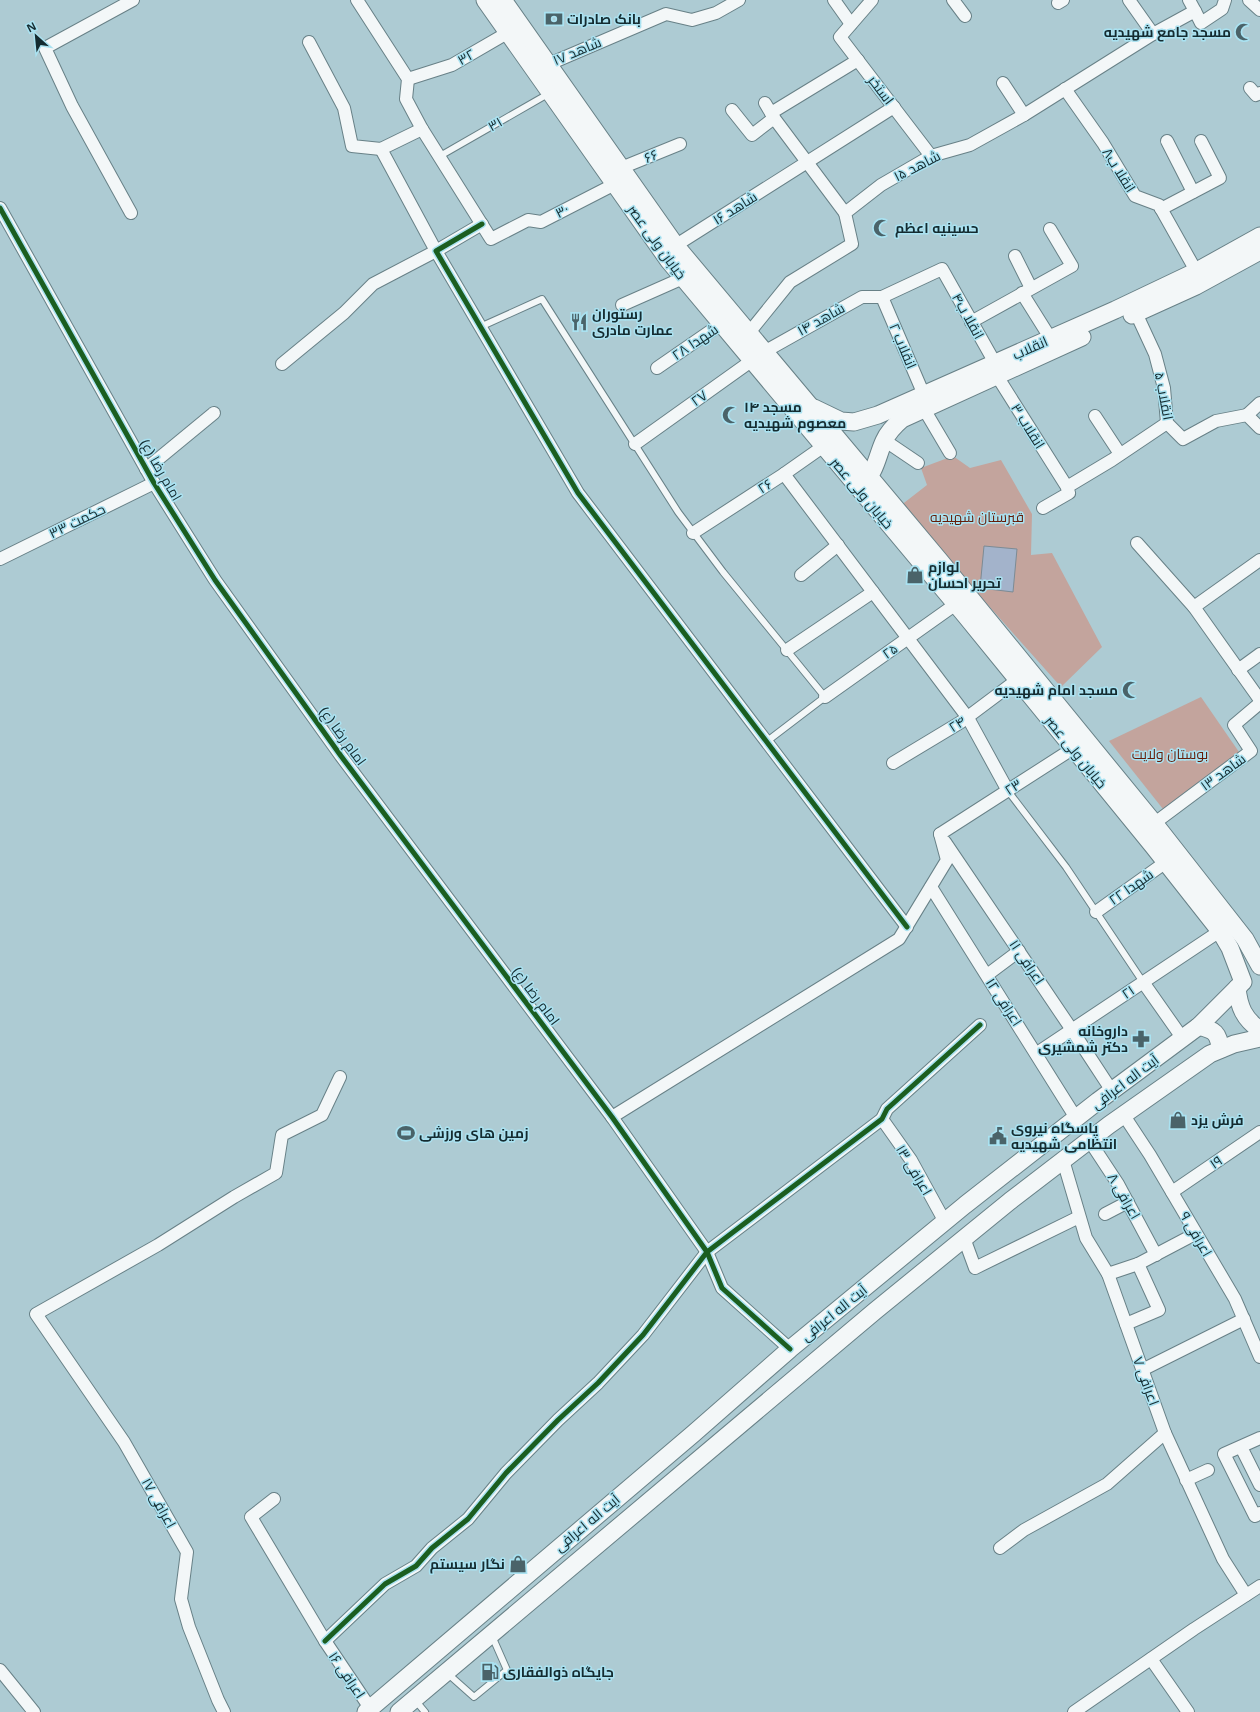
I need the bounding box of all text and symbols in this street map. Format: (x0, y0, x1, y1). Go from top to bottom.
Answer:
bank icon: بانک صادرات (544, 9, 564, 29)
place label: بانک صادرات (567, 9, 641, 28)
north arrow (16, 16, 56, 56)
text: N (24, 18, 39, 35)
place label: مسجد جامع شهیدیه (1104, 22, 1231, 42)
mosque icon: مسجد جامع شهیدیه (1234, 22, 1254, 42)
street label: شاهد ۱۷ (550, 32, 604, 69)
street label: ۳۲ (454, 44, 478, 69)
street label: استخر (864, 70, 899, 108)
street label: ۳۱ (484, 112, 505, 135)
street label: ۶۶ (641, 144, 661, 167)
street label: انقلا ب۸ (1098, 144, 1141, 196)
street label: شاهد ۱۵ (890, 146, 943, 185)
street label: شاهد ۱۶ (709, 187, 761, 229)
street label: ۳۰ (552, 199, 572, 222)
street label: خیابان ولی عصر (623, 200, 691, 283)
mosque icon: حسینیه اعظم (872, 218, 892, 238)
place label: حسینیه اعظم (895, 218, 979, 238)
street label: انقلا ب۴ (948, 289, 989, 342)
street label: شاهد ۱۴ (794, 298, 848, 339)
place label: رستوران عمارت مادری (592, 304, 673, 339)
restaurant icon: رستوران عمارت مادری (569, 312, 589, 332)
street label: شهدا ۲۸ (668, 319, 722, 364)
street label: انقلاب ۲ (885, 320, 922, 372)
street label: انقلاب (1009, 331, 1051, 364)
street label: انقلاب ۵ (1151, 370, 1178, 421)
street label: ۲۷ (687, 385, 711, 410)
place label: مسجد ۱۴ معصوم شهیدیه (744, 397, 846, 433)
street label: انقلاب ۳ (1007, 399, 1050, 452)
mosque icon: مسجد ۱۴ معصوم شهیدیه (721, 405, 741, 425)
street label: امام رضا (ع) (135, 435, 187, 505)
street label: خیابان ولی عصر (826, 452, 898, 533)
street label: ۲۶ (754, 474, 776, 497)
street label: حکمت ۳۳ (45, 499, 108, 542)
park label: قبرستان شهیدیه (930, 507, 1024, 526)
place label: لوازم تحریر احسان (928, 557, 1002, 592)
shop icon: لوازم تحریر احسان (905, 565, 925, 585)
street label: ۲۵ (878, 638, 901, 663)
place label: مسجد امام شهیدیه (994, 680, 1118, 700)
mosque icon: مسجد امام شهیدیه (1121, 680, 1141, 700)
street label: امام رضا (ع) (315, 702, 371, 770)
street label: ۲۴ (945, 711, 969, 736)
street label: خیابان ولی عصر (1041, 711, 1112, 792)
park label: بوستان ولایت (1132, 744, 1208, 763)
street label: شاهد ۱۳ (1196, 749, 1249, 794)
street label: ۲۳ (1000, 774, 1025, 799)
street label: شهدا ۲۲ (1105, 864, 1157, 909)
street label: اعرافی ۱۱ (1005, 936, 1049, 988)
street label: امام رضا (ع) (507, 963, 565, 1029)
street label: اعرافی ۱۲ (982, 974, 1027, 1029)
street label: ۲۱ (1118, 980, 1138, 1003)
place label: داروخانه دکتر شمشیری (1038, 1021, 1128, 1056)
pharmacy icon: داروخانه دکتر شمشیری (1131, 1029, 1151, 1049)
street label: آیت اله اعرافی (1087, 1050, 1163, 1113)
shop icon: فرش یزد (1168, 1110, 1188, 1130)
place label: فرش یزد (1191, 1110, 1244, 1129)
place label: پاسگاه نیروی انتظامی شهیدیه (1011, 1118, 1117, 1153)
sports icon: زمین های ورزشی (396, 1123, 416, 1143)
place label: زمین های ورزشی (419, 1123, 528, 1142)
public building icon: پاسگاه نیروی انتظامی شهیدیه (988, 1126, 1008, 1146)
street label: اعرافی ۱۳ (892, 1141, 937, 1198)
street label: ۱۹ (1206, 1150, 1226, 1173)
street label: اعرافی ۸ (1104, 1169, 1145, 1222)
street label: اعرافی ۹ (1176, 1208, 1217, 1260)
street label: آیت اله اعرافی (797, 1280, 871, 1345)
street label: اعرافی ۷ (1129, 1354, 1164, 1408)
street label: اعرافی ۱۷ (138, 1474, 181, 1531)
street label: آیت اله اعرافی (550, 1489, 624, 1556)
place label: نگار سیستم (430, 1554, 505, 1574)
shop icon: نگار سیستم (508, 1554, 528, 1574)
street label: اعرافی ۱۶ (325, 1648, 370, 1702)
fuel station icon: جایگاه ذوالفقاری (480, 1662, 500, 1682)
place label: جایگاه ذوالفقاری (503, 1662, 614, 1681)

